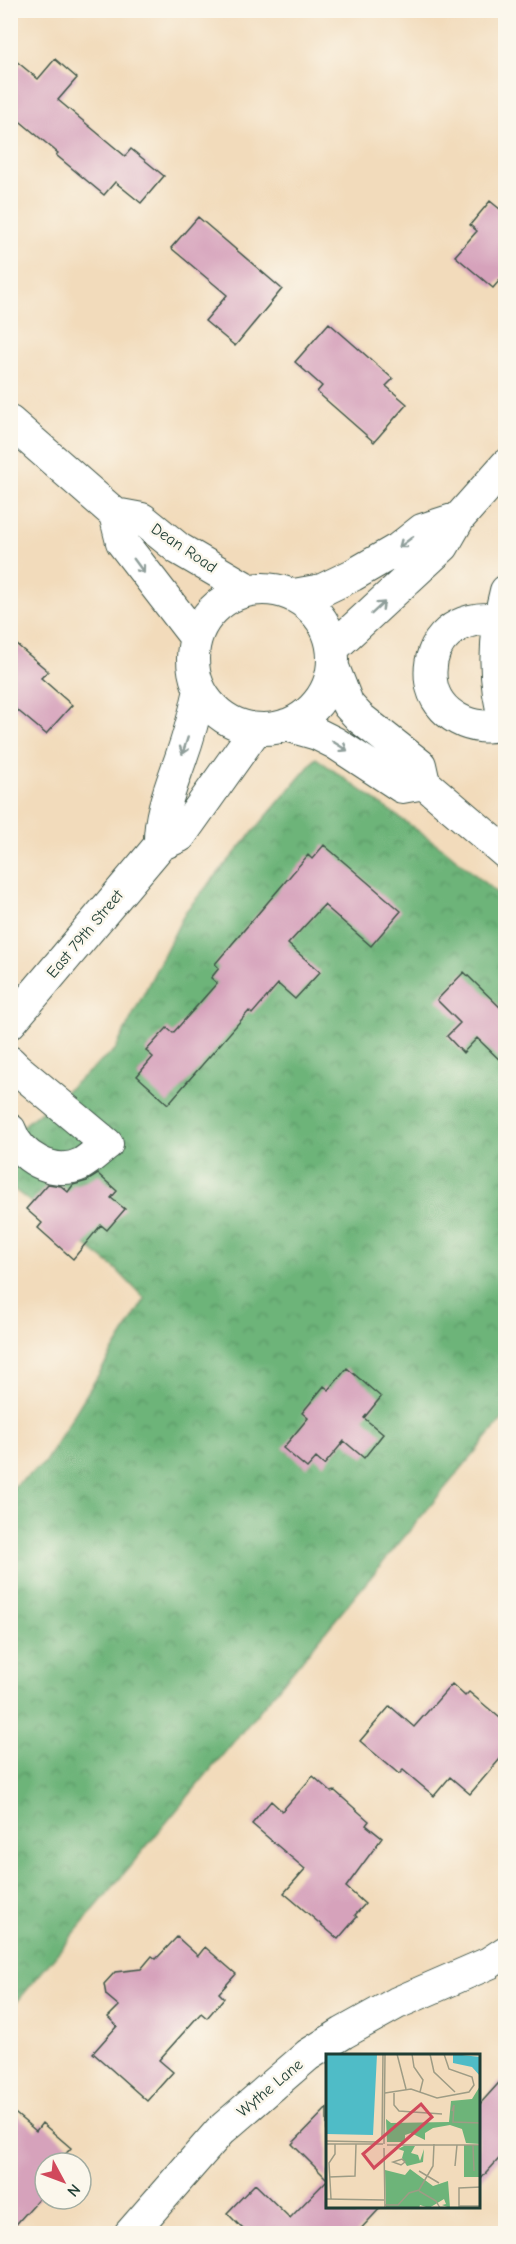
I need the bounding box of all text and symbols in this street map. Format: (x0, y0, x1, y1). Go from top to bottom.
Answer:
street label: Dean Road (148, 520, 220, 576)
one-way arrow (399, 536, 415, 549)
one-way arrow (133, 558, 145, 574)
one-way arrow (370, 601, 385, 615)
one-way arrow (179, 736, 190, 755)
one-way arrow (331, 741, 348, 753)
street label: East 79th Street (43, 886, 127, 982)
inset map (326, 2054, 480, 2208)
street label: Wythe Lane (233, 2055, 307, 2121)
north arrow (33, 2151, 93, 2211)
text: N (63, 2180, 84, 2200)

